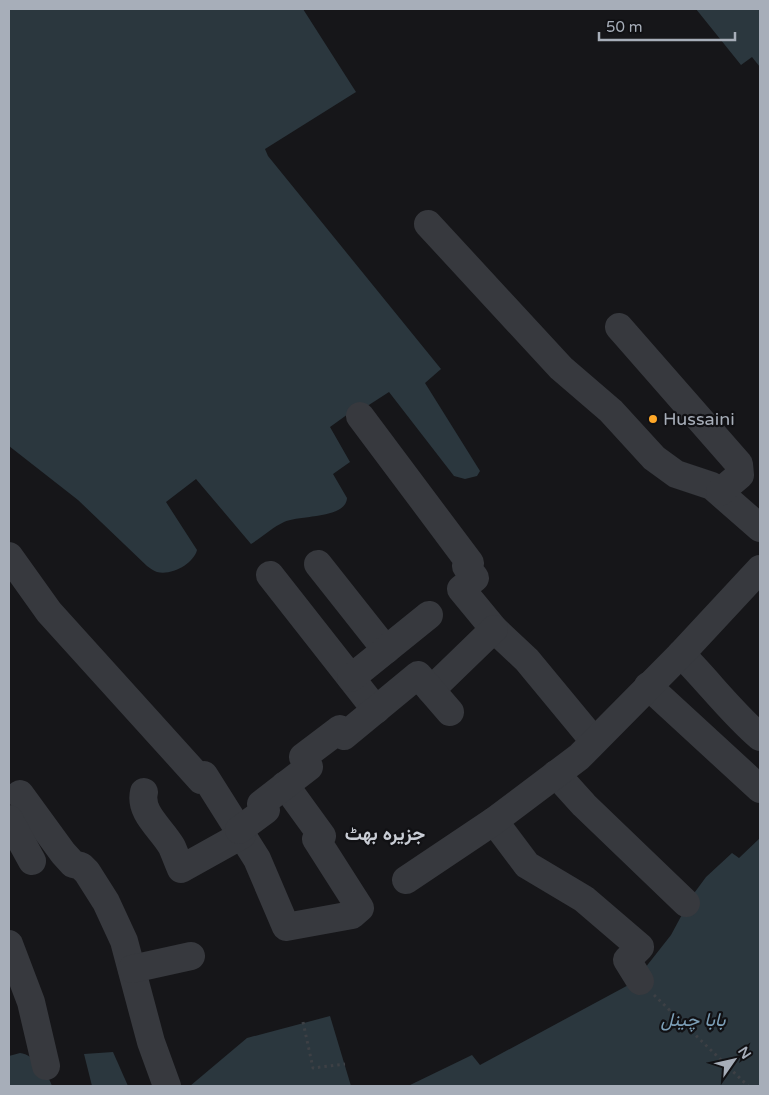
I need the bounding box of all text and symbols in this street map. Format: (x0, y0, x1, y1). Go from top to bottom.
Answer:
scale bar (599, 10, 735, 42)
text: 50 m (606, 18, 643, 36)
place label: Hussaini (663, 408, 735, 430)
marker: Hussaini (647, 413, 659, 425)
district label: جزیرہ بھٹ (345, 823, 425, 846)
water label: بابا چینل (661, 1009, 727, 1033)
north arrow (709, 1035, 759, 1085)
text: N (734, 1044, 755, 1062)

